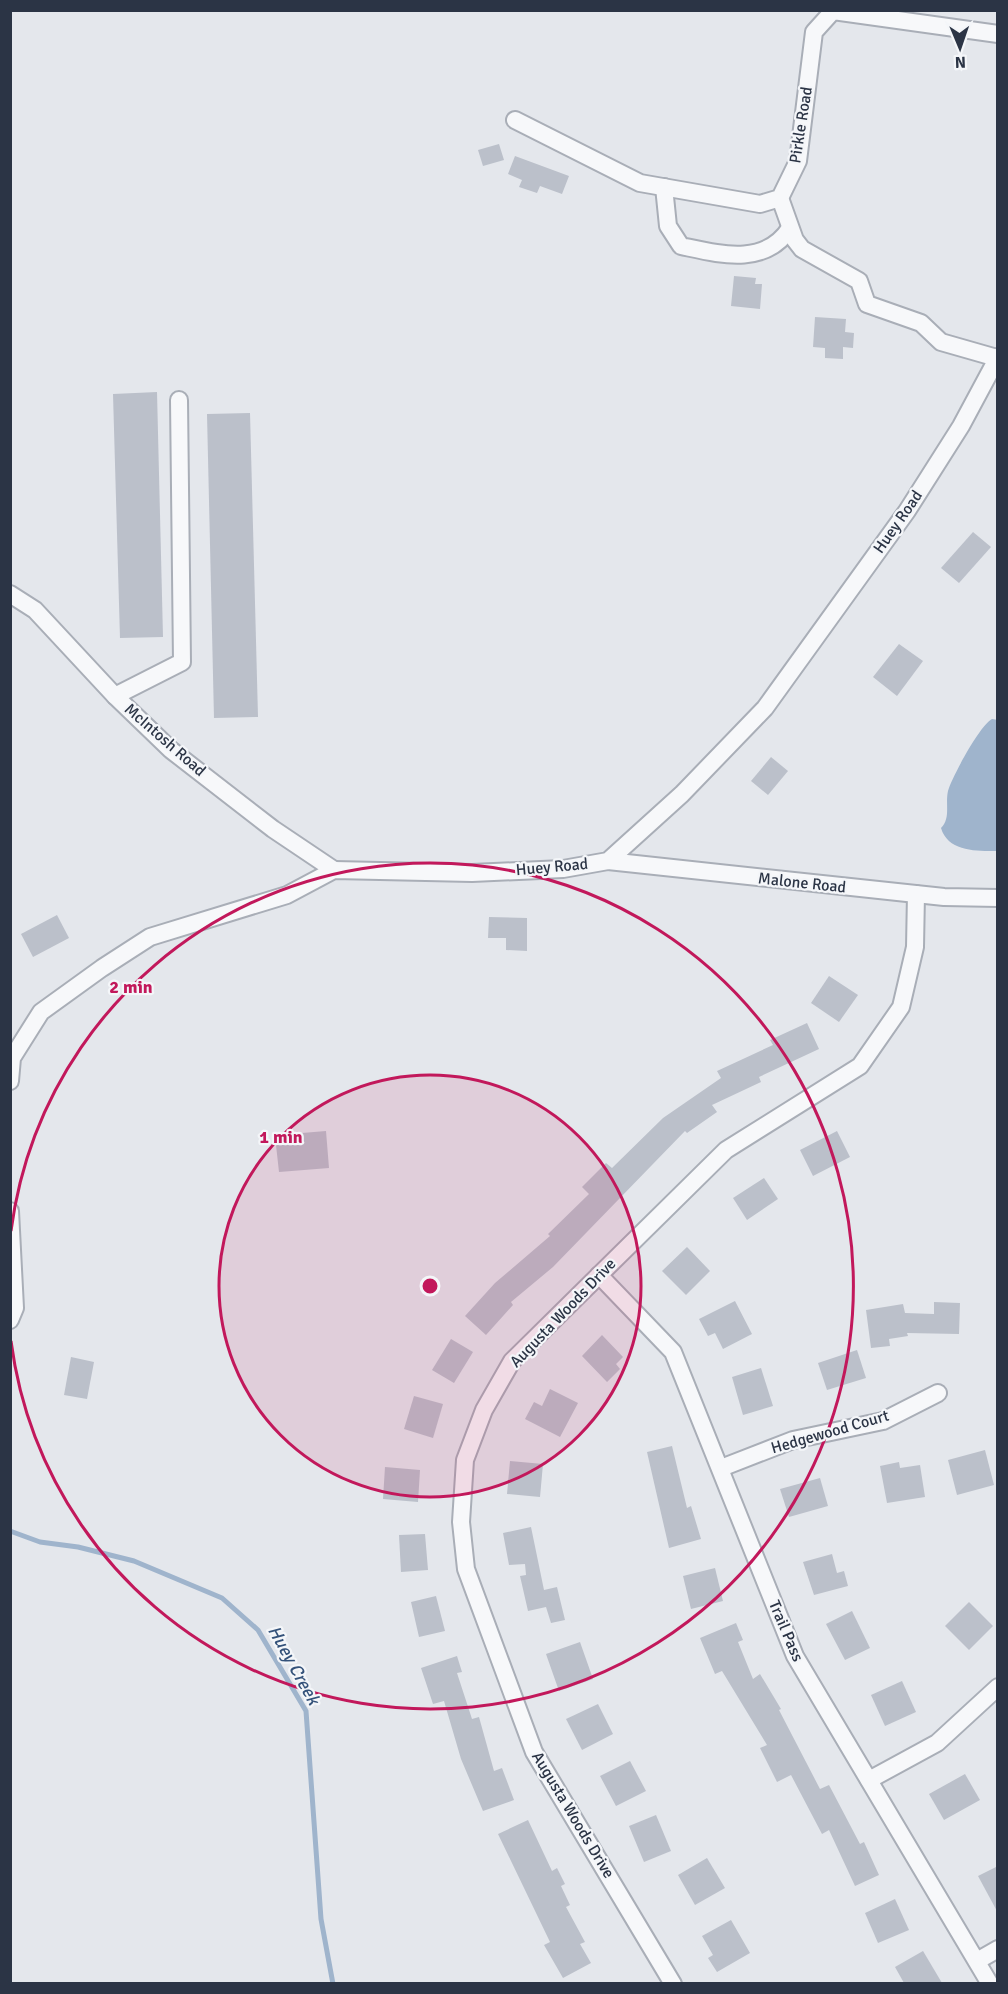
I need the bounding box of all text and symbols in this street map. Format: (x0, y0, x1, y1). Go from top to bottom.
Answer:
north arrow (930, 18, 990, 78)
text: N (955, 52, 966, 72)
street label: Pirkle Road (785, 85, 817, 165)
street label: Huey Road (869, 487, 927, 557)
street label: McIntosh Road (120, 699, 210, 781)
street label: Huey Road (515, 854, 589, 880)
street label: Malone Road (757, 868, 847, 898)
text: 2 min (109, 976, 153, 998)
text: 1 min (259, 1126, 303, 1148)
street label: Augusta Woods Drive (506, 1254, 620, 1372)
centre of rings (420, 1276, 440, 1296)
street label: Hedgewood Court (769, 1405, 892, 1458)
street label: Trail Pass (764, 1597, 808, 1665)
water label: Huey Creek (263, 1621, 326, 1710)
street label: Augusta Woods Drive (527, 1748, 619, 1882)

